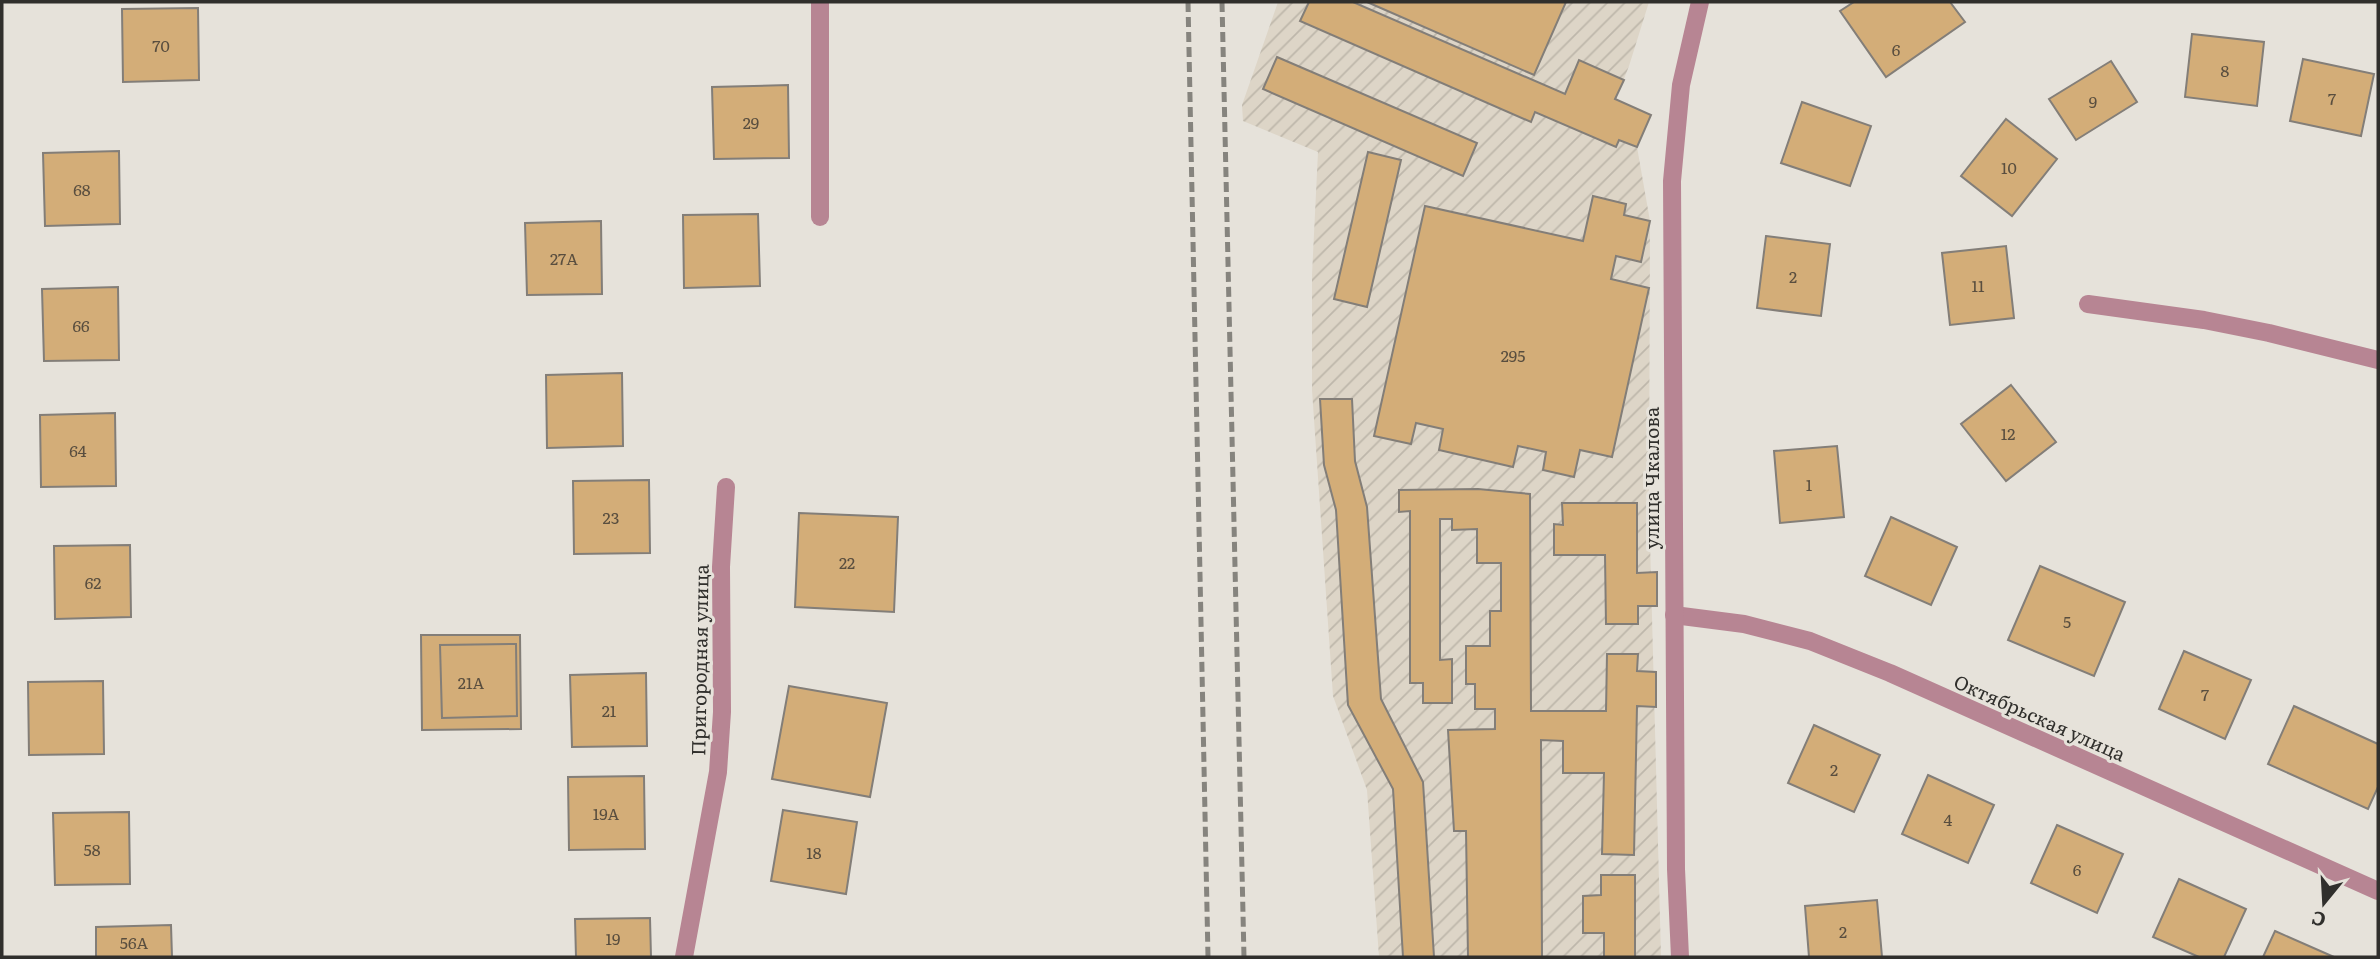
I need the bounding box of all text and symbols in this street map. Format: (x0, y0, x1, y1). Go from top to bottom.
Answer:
house number: 70 (152, 33, 170, 57)
house number: 6 (1892, 37, 1901, 61)
house number: 8 (2221, 58, 2230, 82)
house number: 7 (2328, 86, 2336, 110)
house number: 9 (2089, 89, 2097, 113)
house number: 29 (743, 110, 759, 134)
house number: 10 (2001, 155, 2017, 179)
house number: 68 (73, 177, 91, 201)
house number: 27А (550, 246, 578, 270)
house number: 2 (1789, 264, 1797, 288)
house number: 11 (1971, 273, 1985, 297)
house number: 66 (72, 313, 90, 337)
house number: 295 (1501, 343, 1525, 367)
street label: улица Чкалова (1637, 406, 1665, 549)
house number: 12 (2001, 421, 2015, 445)
house number: 64 (69, 438, 87, 462)
house number: 1 (1806, 472, 1813, 496)
house number: 23 (603, 505, 619, 529)
house number: 22 (839, 550, 855, 574)
street label: Пригородная улица (683, 563, 715, 756)
house number: 62 (85, 570, 101, 594)
house number: 5 (2063, 609, 2071, 633)
street label: Октябрьская улица (1950, 667, 2131, 768)
house number: 21А (458, 670, 484, 694)
house number: 7 (2201, 682, 2209, 706)
house number: 21 (602, 698, 617, 722)
house number: 2 (1830, 757, 1838, 781)
house number: 19А (593, 801, 620, 825)
house number: 4 (1944, 807, 1953, 831)
house number: 58 (84, 837, 101, 861)
house number: 18 (806, 840, 822, 864)
house number: 6 (2073, 857, 2082, 881)
north arrow (2289, 868, 2359, 938)
text: С (2308, 905, 2329, 936)
house number: 2 (1839, 919, 1847, 943)
house number: 19 (606, 926, 620, 950)
house number: 56А (120, 930, 148, 954)

